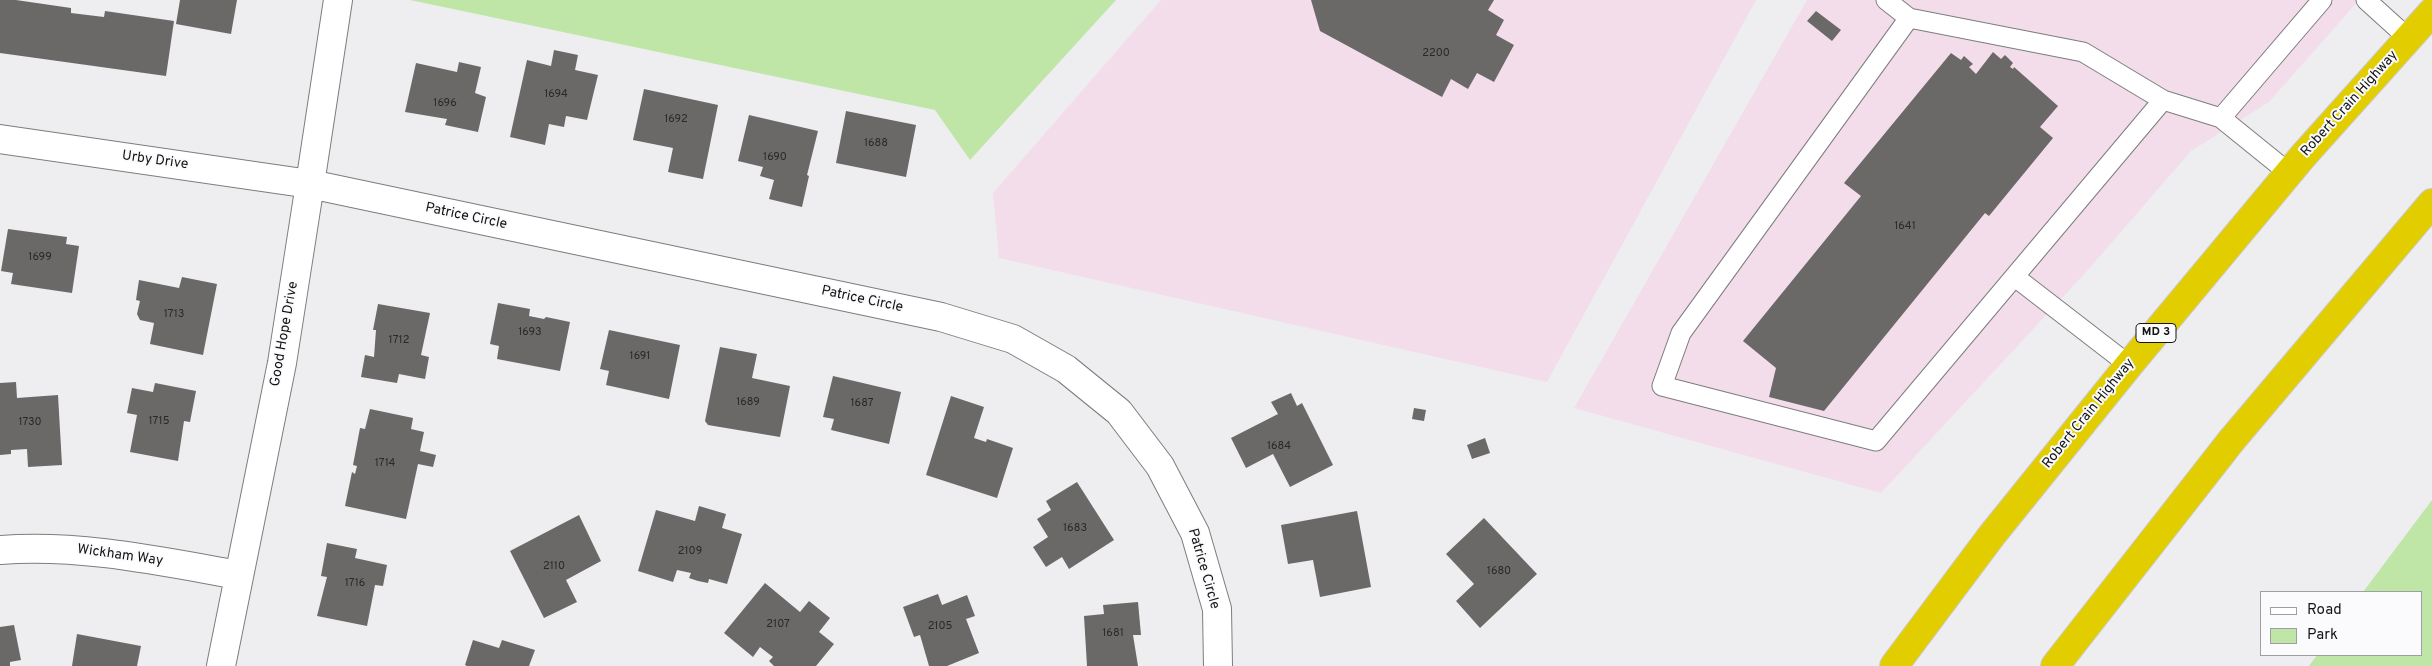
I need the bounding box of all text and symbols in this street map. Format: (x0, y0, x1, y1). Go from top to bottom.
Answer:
house number: 2200 (1422, 47, 1450, 61)
street label: Robert Crain Highway (2298, 48, 2402, 160)
house number: 1694 (544, 88, 568, 102)
house number: 1696 (433, 97, 457, 111)
house number: 1692 (664, 113, 688, 127)
house number: 1688 (864, 137, 888, 151)
street label: Urby Drive (121, 148, 189, 174)
house number: 1690 (763, 151, 787, 165)
street label: Patrice Circle (424, 200, 508, 234)
house number: 1641 (1894, 220, 1916, 234)
house number: 1699 (28, 251, 52, 265)
street label: Good Hope Drive (267, 280, 303, 388)
street label: Patrice Circle (820, 283, 904, 317)
house number: 1713 (164, 308, 184, 322)
road number: MD 3 (2136, 323, 2176, 342)
house number: 1693 (518, 326, 542, 340)
house number: 1712 (389, 334, 409, 348)
house number: 1691 (630, 350, 650, 364)
street label: Robert Crain Highway (2039, 356, 2139, 472)
house number: 1689 (736, 396, 760, 410)
house number: 1687 (850, 397, 874, 411)
house number: 1715 (149, 415, 169, 429)
house number: 1730 (18, 416, 42, 430)
house number: 1684 (1267, 440, 1291, 454)
house number: 1714 (375, 457, 395, 471)
house number: 1683 (1063, 522, 1087, 536)
street label: Patrice Circle (1183, 527, 1223, 611)
street label: Wickham Way (76, 542, 164, 570)
house number: 2109 (678, 545, 702, 559)
house number: 2110 (543, 560, 565, 574)
house number: 1680 (1487, 565, 1511, 579)
house number: 1716 (345, 577, 365, 591)
legend (2260, 591, 2422, 656)
text: Road (2307, 601, 2342, 620)
house number: 2107 (766, 618, 790, 632)
house number: 2105 (928, 620, 952, 634)
text: Park (2307, 626, 2338, 645)
house number: 1681 (1102, 627, 1124, 641)

